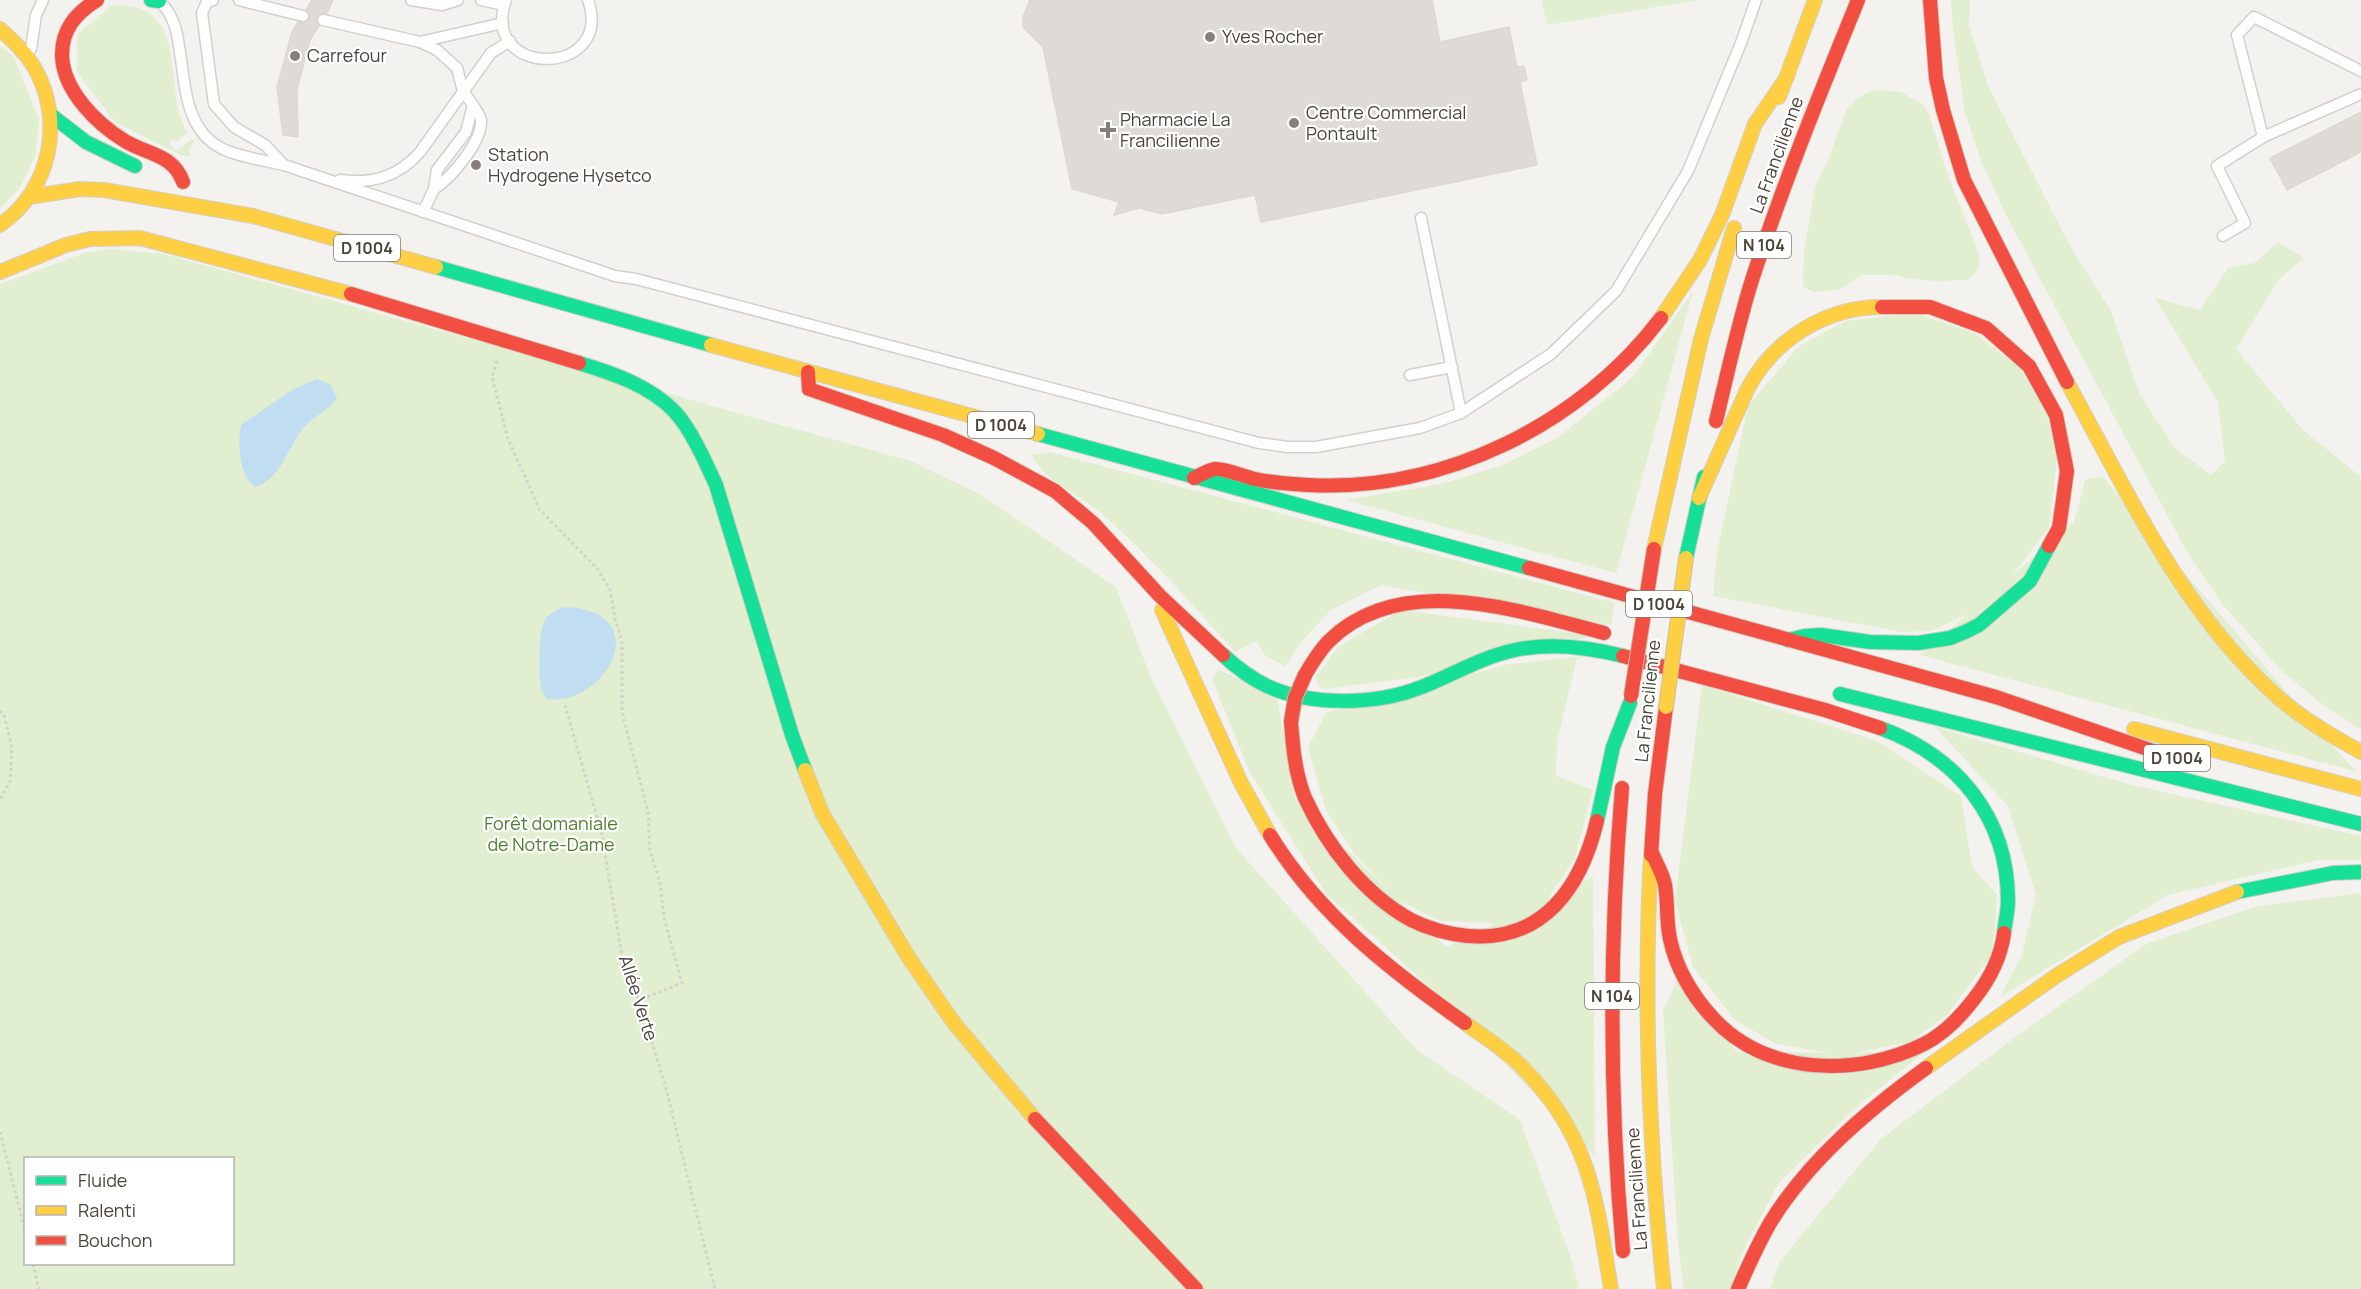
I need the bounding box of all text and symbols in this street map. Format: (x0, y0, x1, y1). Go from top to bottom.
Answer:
place label: Yves Rocher (1222, 24, 1324, 48)
marker: Yves Rocher (1203, 30, 1217, 44)
place label: Carrefour (307, 43, 388, 67)
marker: Carrefour (288, 49, 302, 63)
street label: La Francilienne (1744, 93, 1808, 217)
place label: Centre Commercial Pontault (1306, 100, 1466, 145)
place label: Pharmacie La Francilienne (1120, 107, 1231, 152)
marker: Centre Commercial Pontault (1287, 116, 1301, 130)
marker: Pharmacie La Francilienne (1101, 123, 1115, 137)
place label: Station Hydrogene Hysetco (488, 142, 652, 187)
marker: Station Hydrogene Hysetco (469, 158, 483, 172)
road number: N 104 (1737, 232, 1791, 258)
road number: D 1004 (334, 235, 400, 261)
road number: D 1004 (968, 412, 1034, 438)
road number: D 1004 (1626, 591, 1692, 617)
street label: La Francilienne (1629, 638, 1665, 763)
road number: D 1004 (2144, 745, 2210, 771)
park label: Forêt domaniale de Notre-Dame (484, 811, 618, 856)
street label: Allée Verte (614, 952, 664, 1044)
road number: N 104 (1585, 983, 1639, 1009)
street label: La Francilienne (1620, 1127, 1652, 1251)
legend (24, 1157, 234, 1265)
text: Fluide (78, 1168, 127, 1192)
text: Ralenti (78, 1198, 136, 1222)
text: Bouchon (78, 1228, 152, 1252)

